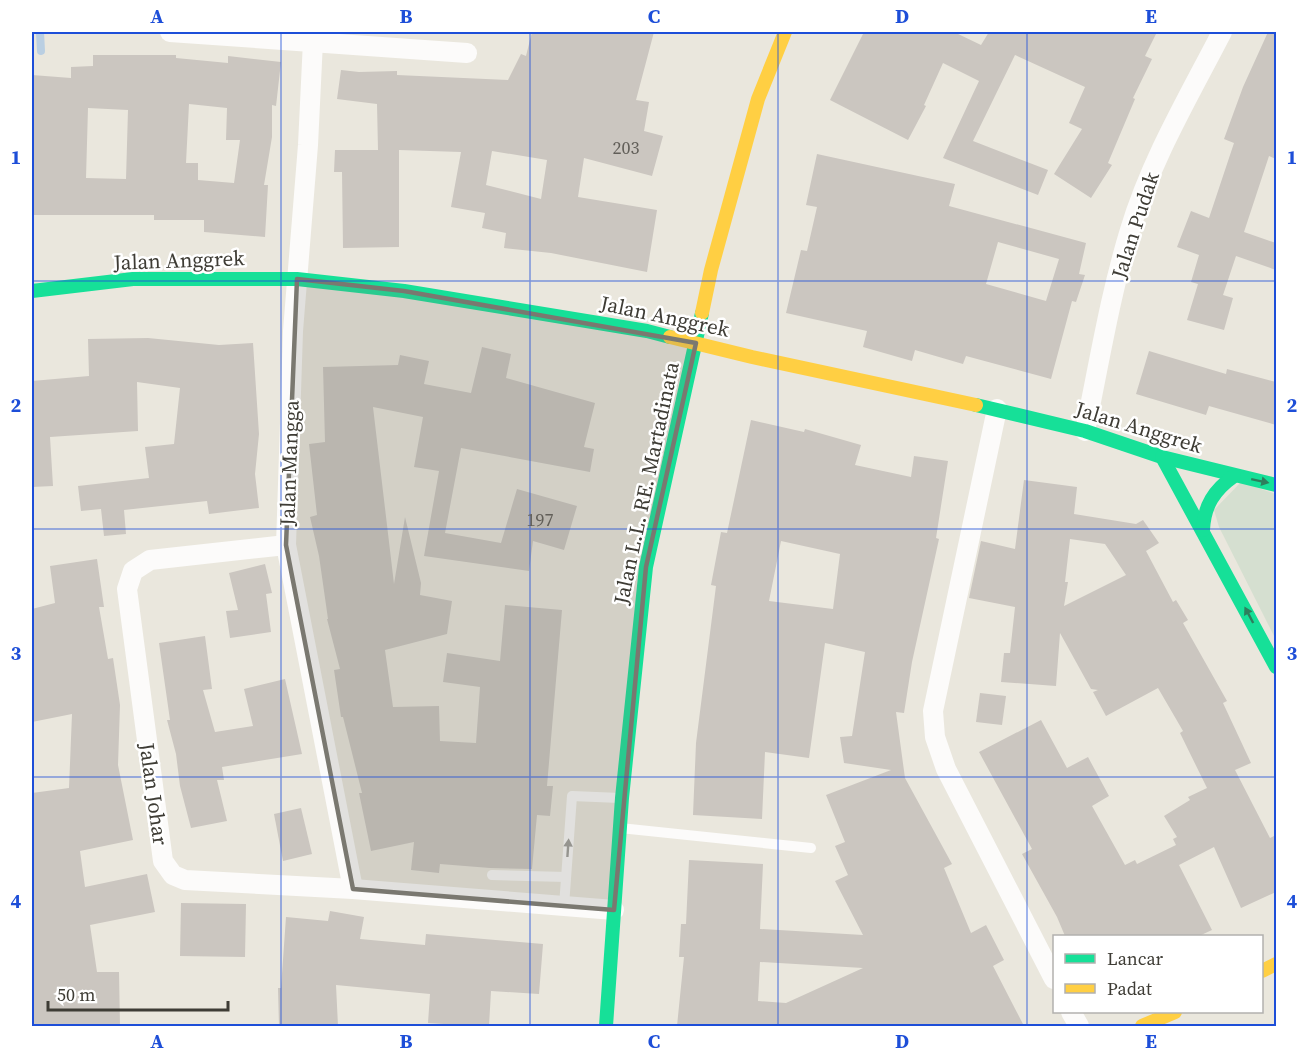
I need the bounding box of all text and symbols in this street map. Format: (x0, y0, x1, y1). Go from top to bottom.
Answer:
text: A (150, 2, 164, 30)
text: B (399, 2, 413, 30)
text: C (648, 2, 660, 30)
text: D (895, 2, 909, 30)
text: E (1145, 2, 1157, 30)
house number: 203 (613, 135, 640, 160)
text: 1 (11, 143, 21, 171)
text: 1 (1287, 143, 1297, 171)
street label: Jalan Pudak (1104, 167, 1166, 283)
street label: Jalan Anggrek (112, 243, 246, 277)
street label: Jalan Anggrek (597, 288, 733, 344)
street label: Jalan L.L. RE. Martadinata (606, 359, 686, 608)
text: 2 (11, 391, 22, 419)
text: 2 (1287, 391, 1298, 419)
street label: Jalan Anggrek (1071, 394, 1206, 460)
street label: Jalan Mangga (272, 399, 306, 527)
one-way arrow (1250, 477, 1269, 486)
house number: 197 (527, 507, 554, 532)
one-way arrow (1244, 606, 1254, 623)
text: 3 (11, 639, 22, 667)
text: 3 (1287, 639, 1298, 667)
street label: Jalan Johar (132, 740, 176, 847)
one-way arrow (563, 838, 573, 857)
text: 4 (11, 887, 22, 915)
text: 4 (1287, 887, 1298, 915)
legend (1053, 935, 1263, 1013)
text: Lancar (1107, 946, 1164, 971)
scale bar (48, 974, 228, 1012)
text: Padat (1107, 976, 1152, 1001)
text: 50 m (57, 982, 95, 1007)
text: A (150, 1027, 164, 1055)
text: B (399, 1027, 413, 1055)
text: C (648, 1027, 660, 1055)
text: D (895, 1027, 909, 1055)
text: E (1145, 1027, 1157, 1055)

